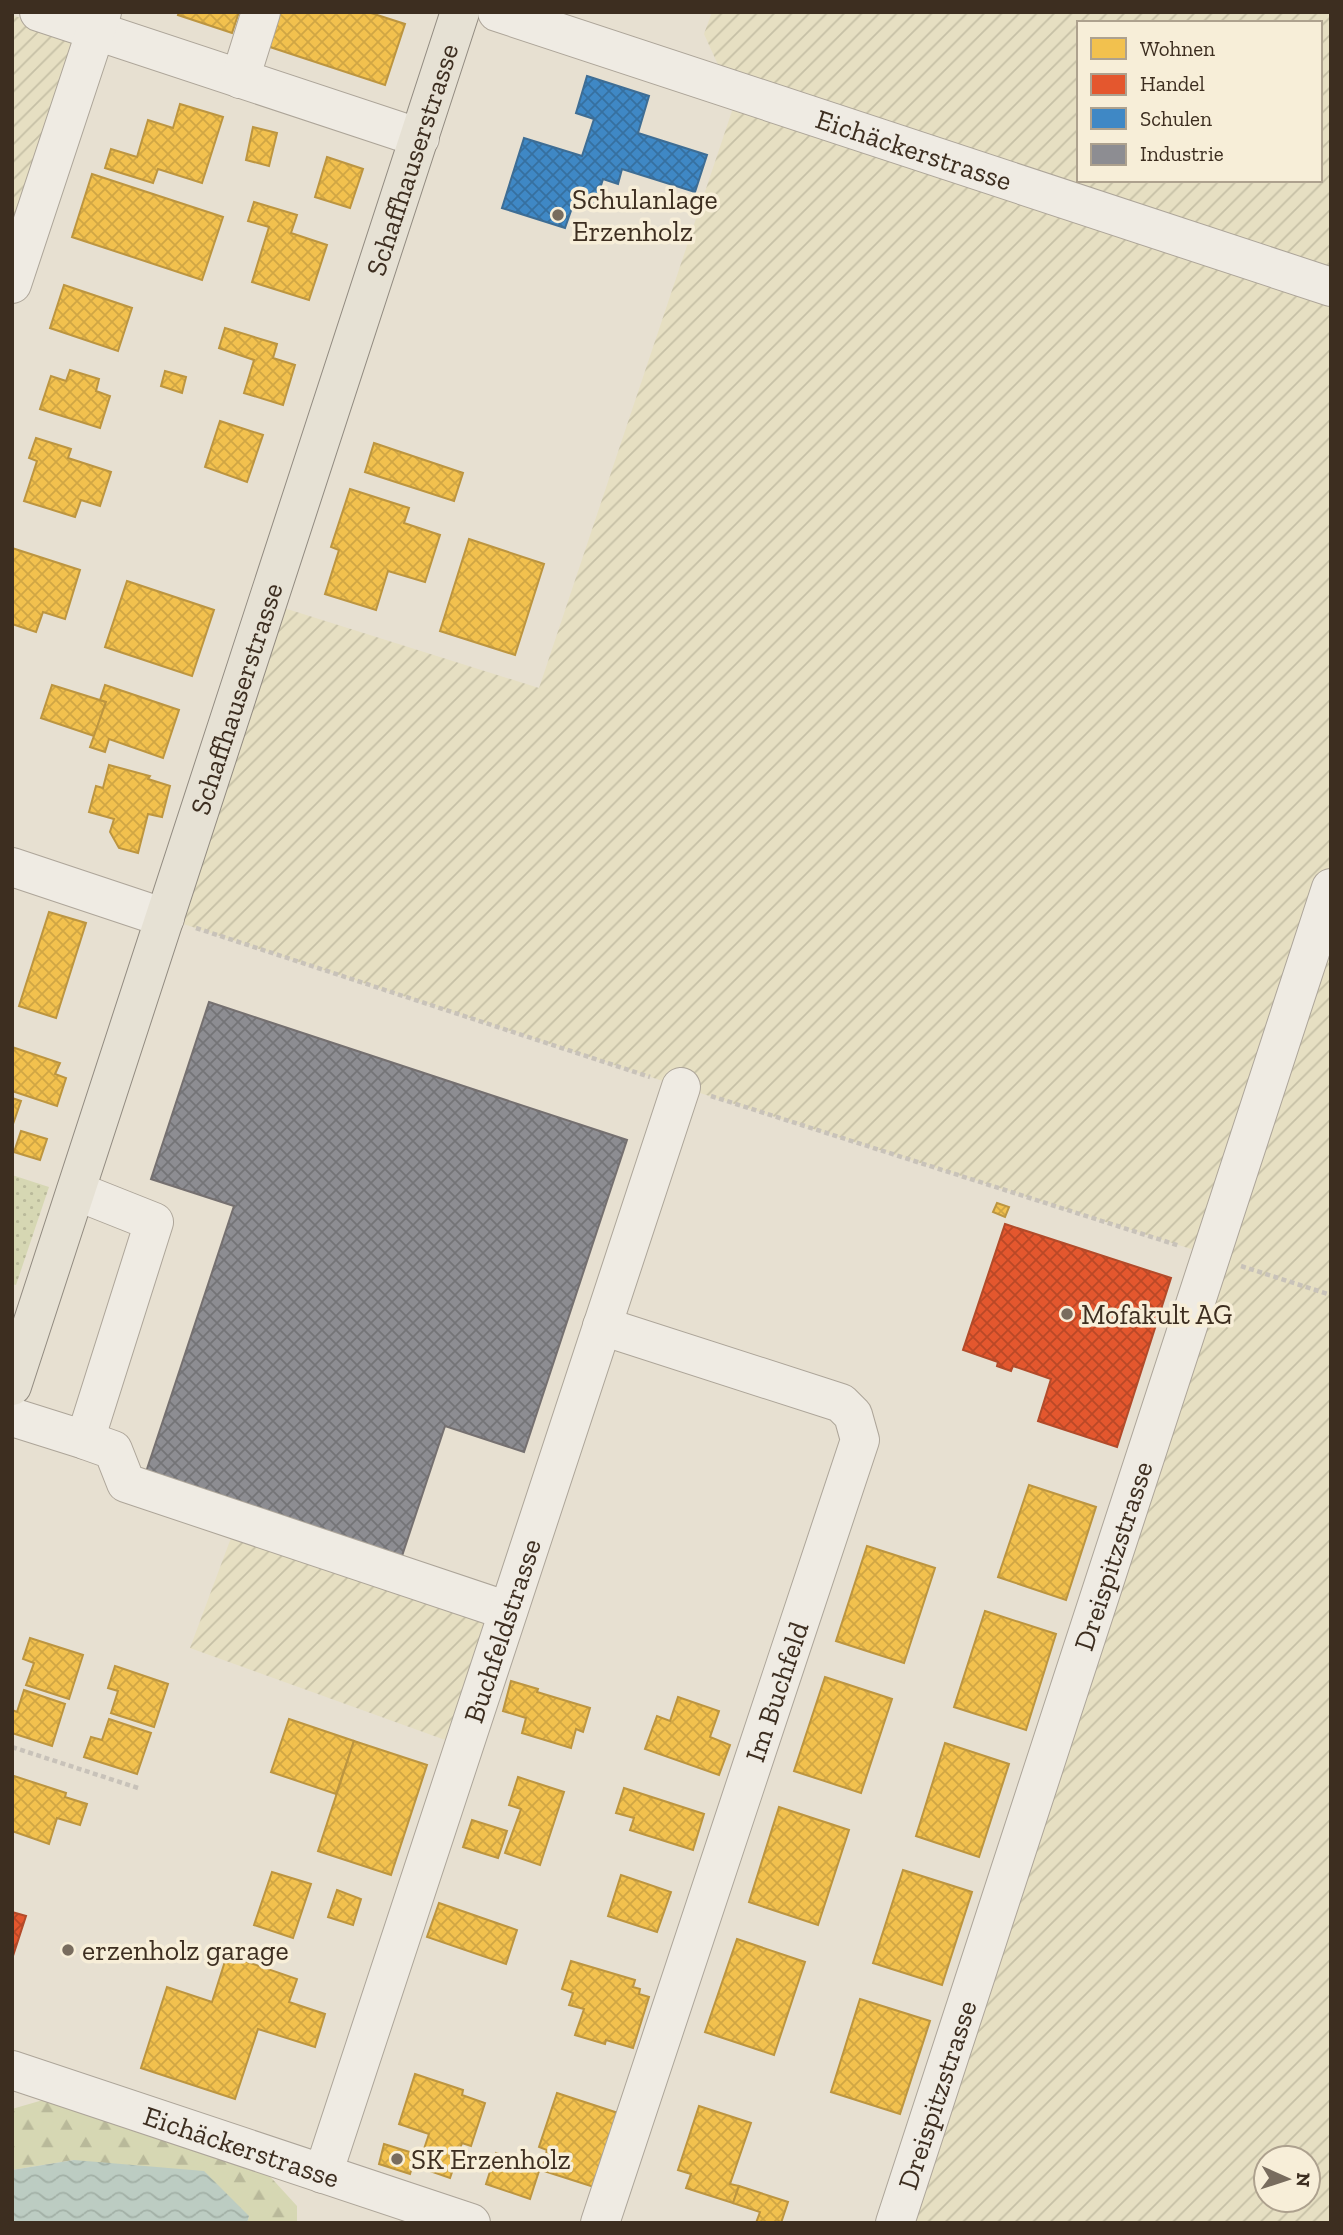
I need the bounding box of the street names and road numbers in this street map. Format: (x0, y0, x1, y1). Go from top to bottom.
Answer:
street label: Schaffhauserstrasse (359, 39, 465, 280)
street label: Eichäckerstrasse (812, 102, 1016, 197)
street label: Schaffhauserstrasse (183, 578, 289, 819)
street label: Dreispitzstrasse (1067, 1457, 1159, 1654)
street label: Buchfeldstrasse (456, 1535, 548, 1727)
street label: Im Buchfeld (738, 1617, 815, 1766)
street label: Dreispitzstrasse (891, 1996, 983, 2193)
street label: Eichäckerstrasse (140, 2099, 344, 2194)

